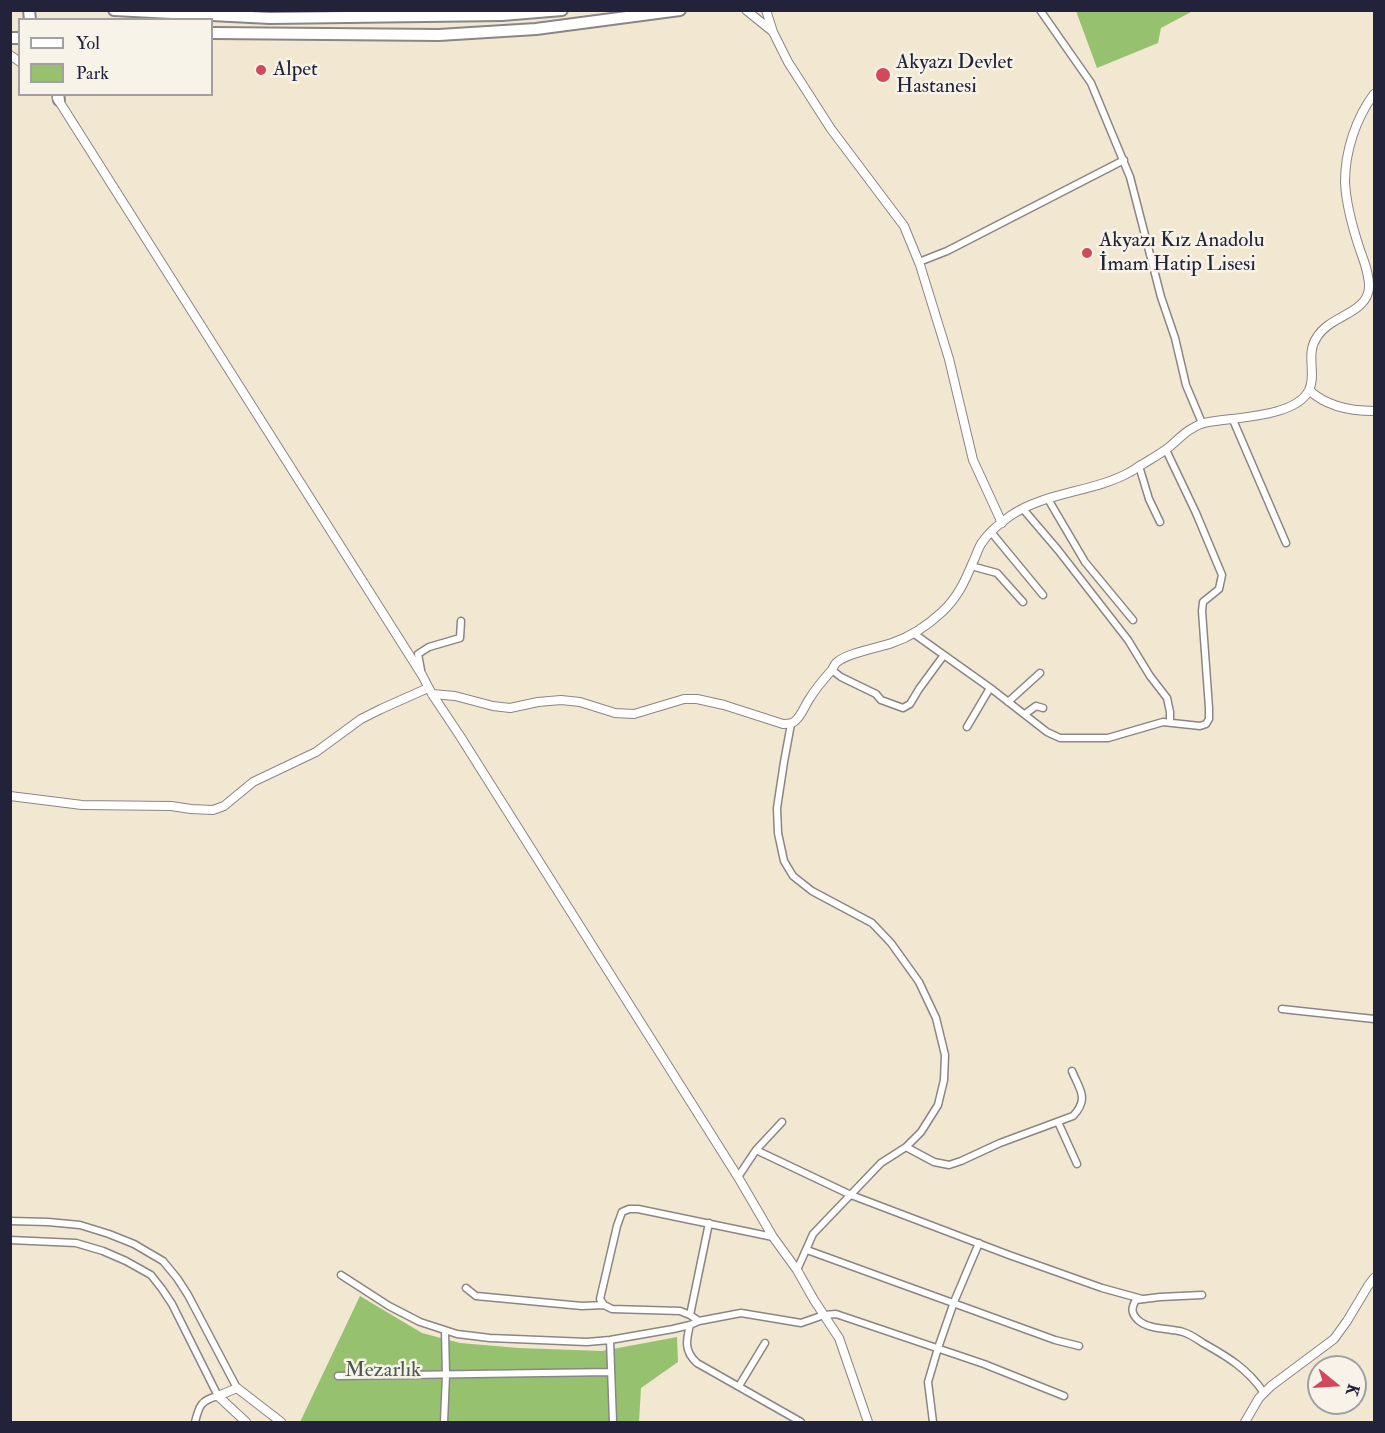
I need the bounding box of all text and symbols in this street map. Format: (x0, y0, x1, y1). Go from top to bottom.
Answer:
legend (18, 18, 213, 96)
text: Yol (76, 32, 100, 55)
place label: Akyazı Devlet Hastanesi (896, 50, 1013, 100)
place label: Alpet (273, 57, 318, 83)
text: Park (76, 62, 109, 85)
marker: Alpet (254, 63, 268, 77)
marker: Akyazı Devlet Hastanesi (874, 66, 892, 84)
place label: Akyazı Kız Anadolu İmam Hatip Lisesi (1099, 228, 1265, 278)
marker: Akyazı Kız Anadolu İmam Hatip Lisesi (1080, 246, 1094, 260)
north arrow (1307, 1355, 1367, 1415)
park label: Mezarlık (345, 1358, 421, 1384)
text: K (1341, 1382, 1363, 1398)

